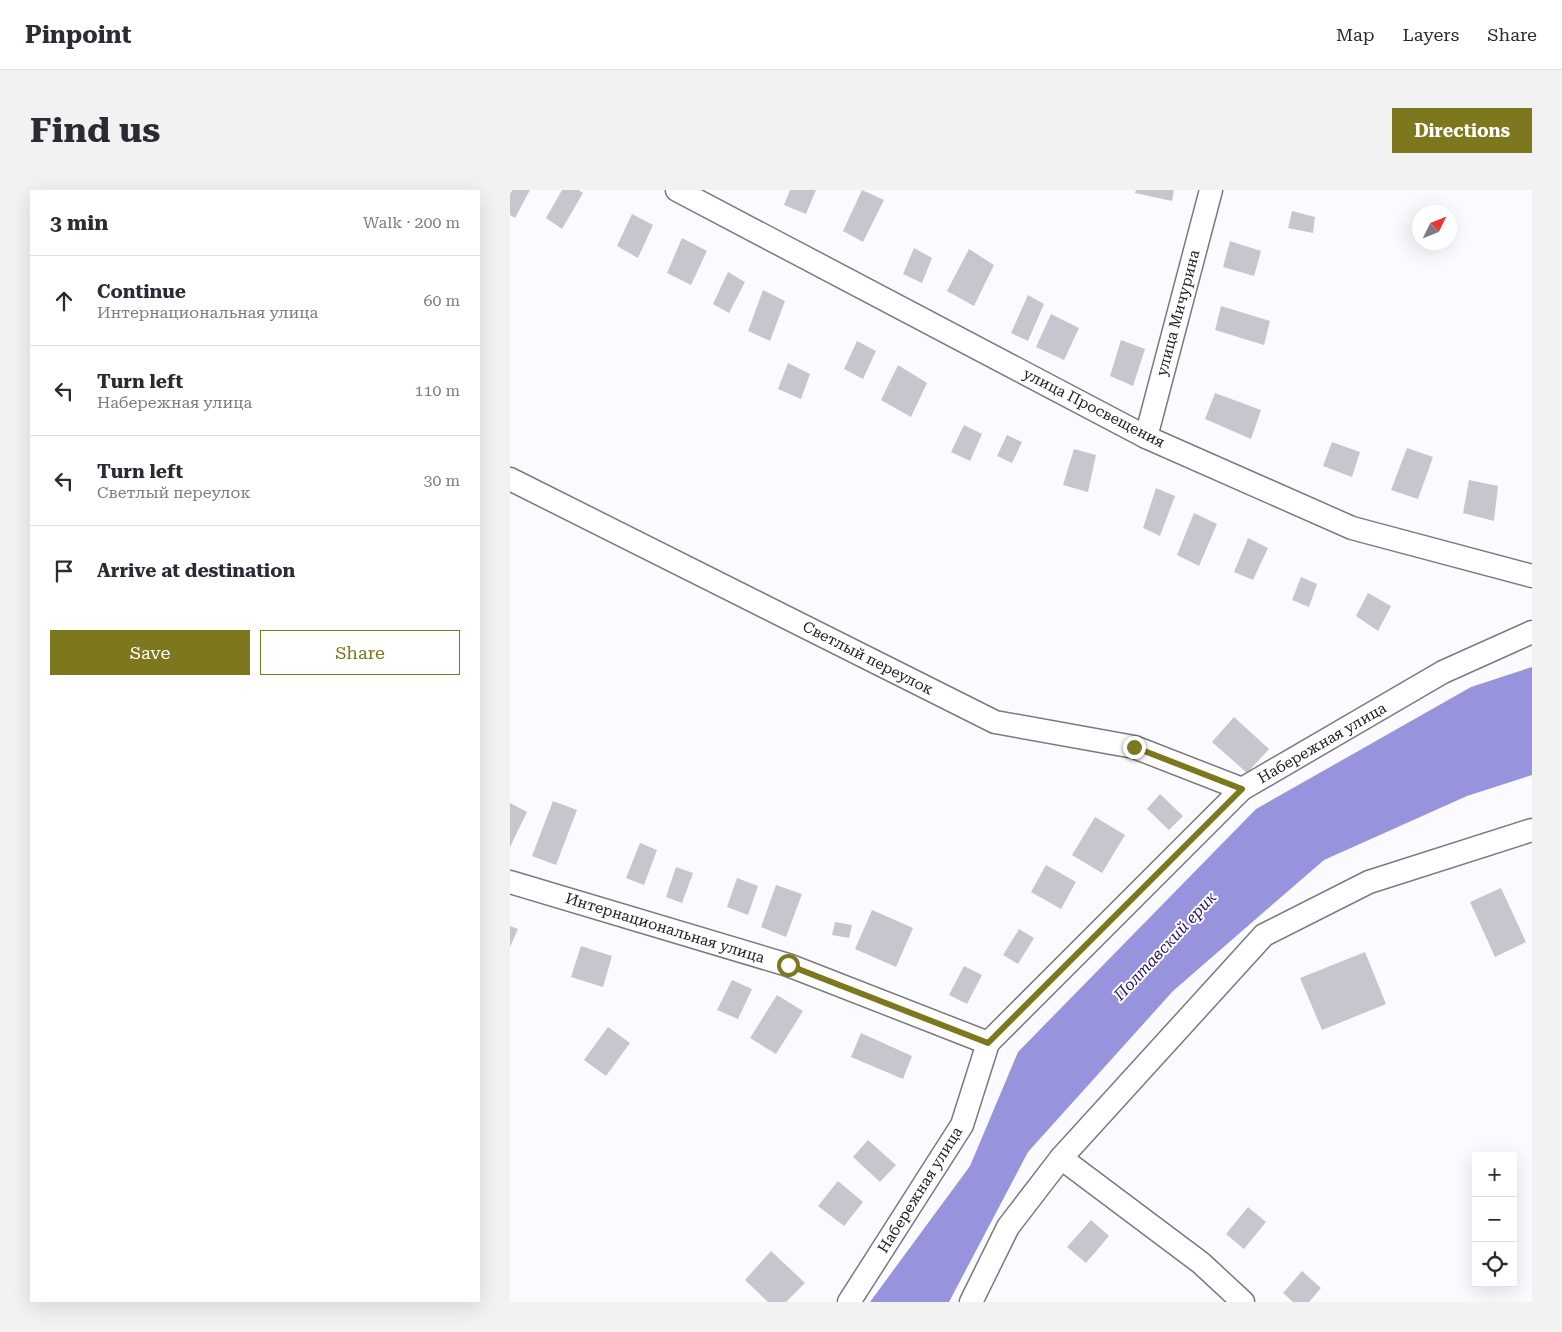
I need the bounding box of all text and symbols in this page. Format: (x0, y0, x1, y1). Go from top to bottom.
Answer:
text: Pinpoint (25, 21, 131, 49)
text: Map (1336, 24, 1375, 45)
text: Layers (1403, 24, 1459, 45)
text: Share (1487, 24, 1537, 45)
button: Directions (1392, 108, 1532, 153)
text: Find us (30, 110, 160, 151)
north arrow (1412, 205, 1457, 250)
text: 3 min (50, 211, 108, 235)
text: Walk · 200 m (363, 213, 460, 232)
street label: улица Мичурина (1152, 248, 1204, 378)
text: Continue (97, 280, 186, 303)
icon: ahead (50, 287, 78, 315)
text: 60 m (423, 291, 460, 310)
text: Интернациональная улица (97, 303, 318, 322)
street label: улица Просвещения (1020, 364, 1168, 452)
text: Turn left (97, 370, 183, 393)
icon: left (50, 377, 78, 405)
text: 110 m (414, 381, 460, 400)
text: Набережная улица (97, 393, 252, 412)
text: Turn left (97, 460, 183, 483)
icon: left (50, 467, 78, 495)
text: 30 m (423, 471, 460, 490)
text: Светлый переулок (97, 483, 251, 502)
icon: arrive (50, 557, 78, 585)
text: Arrive at destination (97, 559, 295, 582)
street label: Светлый переулок (800, 617, 937, 699)
button: Save (50, 630, 250, 675)
button: Share (260, 630, 460, 675)
street label: Набережная улица (1255, 699, 1389, 787)
route end (1123, 736, 1146, 759)
water label: Полтавский ерик (1109, 888, 1220, 1005)
street label: Интернациональная улица (563, 889, 767, 967)
route start (777, 954, 800, 977)
street label: Набережная улица (874, 1124, 966, 1256)
map controls (1472, 1152, 1517, 1287)
button: + (1472, 1152, 1517, 1197)
button: − (1472, 1197, 1517, 1242)
button: locate (1472, 1242, 1517, 1287)

